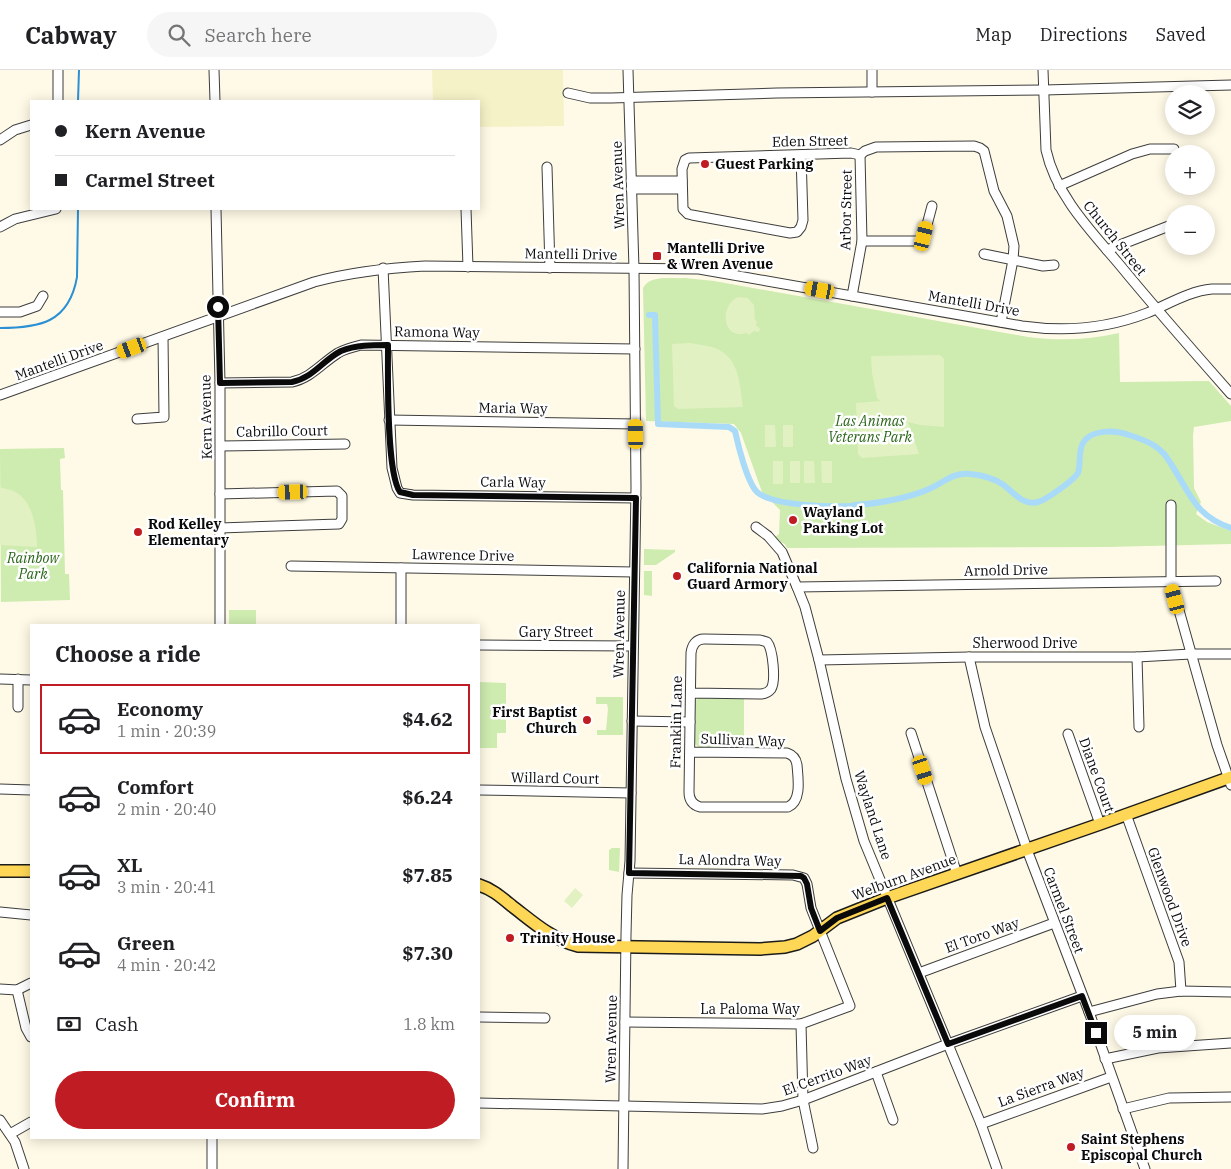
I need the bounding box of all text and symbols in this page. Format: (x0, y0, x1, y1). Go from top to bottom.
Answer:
search box (147, 12, 497, 57)
text: Cabway (25, 19, 117, 51)
icon: search (165, 21, 193, 49)
text: Search here (205, 23, 312, 47)
text: Map (975, 23, 1012, 46)
text: Directions (1040, 23, 1128, 46)
text: Saved (1156, 23, 1206, 46)
map controls (1165, 85, 1215, 255)
button: layers (1165, 85, 1215, 135)
text: Kern Avenue (85, 119, 206, 143)
street label: Eden Street (772, 131, 848, 151)
street label: Wren Avenue (607, 141, 629, 229)
button: + (1165, 145, 1215, 195)
place label: Guest Parking (715, 155, 814, 173)
marker: Guest Parking (699, 158, 711, 170)
text: Carmel Street (85, 168, 214, 192)
street label: Arbor Street (836, 169, 856, 251)
street label: Church Street (1079, 197, 1151, 279)
button: − (1165, 205, 1215, 255)
car (913, 220, 934, 252)
place label: Mantelli Drive & Wren Avenue (667, 239, 773, 273)
street label: Mantelli Drive (525, 244, 617, 264)
marker: Mantelli Drive & Wren Avenue (651, 250, 663, 262)
car (803, 280, 836, 300)
street label: Mantelli Drive (927, 286, 1021, 320)
route start (207, 296, 229, 318)
street label: Ramona Way (394, 322, 481, 342)
street label: Mantelli Drive (12, 336, 106, 384)
car (115, 336, 148, 360)
street label: Kern Avenue (196, 375, 216, 459)
street label: Maria Way (478, 398, 548, 418)
park label: Las Animas Veterans Park (828, 412, 913, 446)
car (628, 419, 643, 449)
street label: Cabrillo Court (236, 421, 328, 441)
street label: Carla Way (480, 472, 546, 492)
car (277, 484, 308, 500)
place label: Wayland Parking Lot (803, 503, 883, 537)
marker: Wayland Parking Lot (787, 514, 799, 526)
place label: Rod Kelley Elementary (148, 515, 229, 549)
marker: Rod Kelley Elementary (132, 526, 144, 538)
street label: Lawrence Drive (412, 545, 514, 565)
park label: Rainbow Park (6, 549, 60, 583)
place label: California National Guard Armory (687, 559, 818, 593)
street label: Arnold Drive (964, 560, 1048, 580)
marker: California National Guard Armory (671, 570, 683, 582)
car (1163, 583, 1186, 615)
street label: Wren Avenue (609, 590, 629, 678)
street label: Gary Street (519, 623, 593, 641)
street label: Sherwood Drive (972, 634, 1078, 652)
text: Choose a ride (55, 639, 201, 668)
street label: Franklin Lane (666, 676, 686, 768)
icon: car (57, 697, 102, 742)
text: Economy (117, 697, 203, 721)
place label: First Baptist Church (492, 703, 577, 737)
text: $4.62 (402, 707, 453, 731)
marker: First Baptist Church (581, 714, 593, 726)
text: 1 min · 20:39 (117, 721, 216, 741)
street label: Sullivan Way (700, 730, 786, 750)
street label: Diane Court (1075, 735, 1119, 815)
car (911, 753, 934, 787)
street label: Willard Court (511, 768, 599, 788)
street label: Wayland Lane (850, 768, 896, 862)
icon: car (57, 775, 102, 820)
text: Comfort (117, 775, 194, 799)
text: $6.24 (402, 785, 453, 809)
text: 2 min · 20:40 (117, 799, 216, 819)
street label: Glenwood Drive (1144, 845, 1196, 949)
street label: La Alondra Way (678, 850, 782, 870)
street label: Welburn Avenue (850, 850, 958, 904)
icon: car (57, 853, 102, 898)
text: XL (117, 853, 143, 877)
text: $7.85 (402, 863, 453, 887)
street label: Carmel Street (1039, 865, 1089, 955)
text: 3 min · 20:41 (117, 877, 216, 897)
street label: El Toro Way (942, 913, 1022, 957)
place label: Trinity House (520, 929, 616, 947)
icon: car (57, 931, 102, 976)
text: Green (117, 931, 175, 955)
marker: Trinity House (504, 932, 516, 944)
text: $7.30 (402, 941, 453, 965)
text: 4 min · 20:42 (117, 955, 216, 975)
street label: Wren Avenue (601, 995, 621, 1083)
street label: La Paloma Way (700, 1000, 800, 1018)
icon: cash (55, 1010, 83, 1038)
text: Cash (95, 1012, 139, 1036)
text: 1.8 km (403, 1014, 455, 1034)
callout: 5 min (1114, 1016, 1196, 1050)
route end (1085, 1022, 1107, 1044)
text: 5 min (1133, 1022, 1177, 1042)
street label: El Cerrito Way (780, 1050, 874, 1099)
street label: La Sierra Way (995, 1063, 1087, 1111)
button: Confirm (55, 1071, 455, 1129)
place label: Saint Stephens Episcopal Church (1081, 1130, 1202, 1164)
marker: Saint Stephens Episcopal Church (1065, 1141, 1077, 1153)

